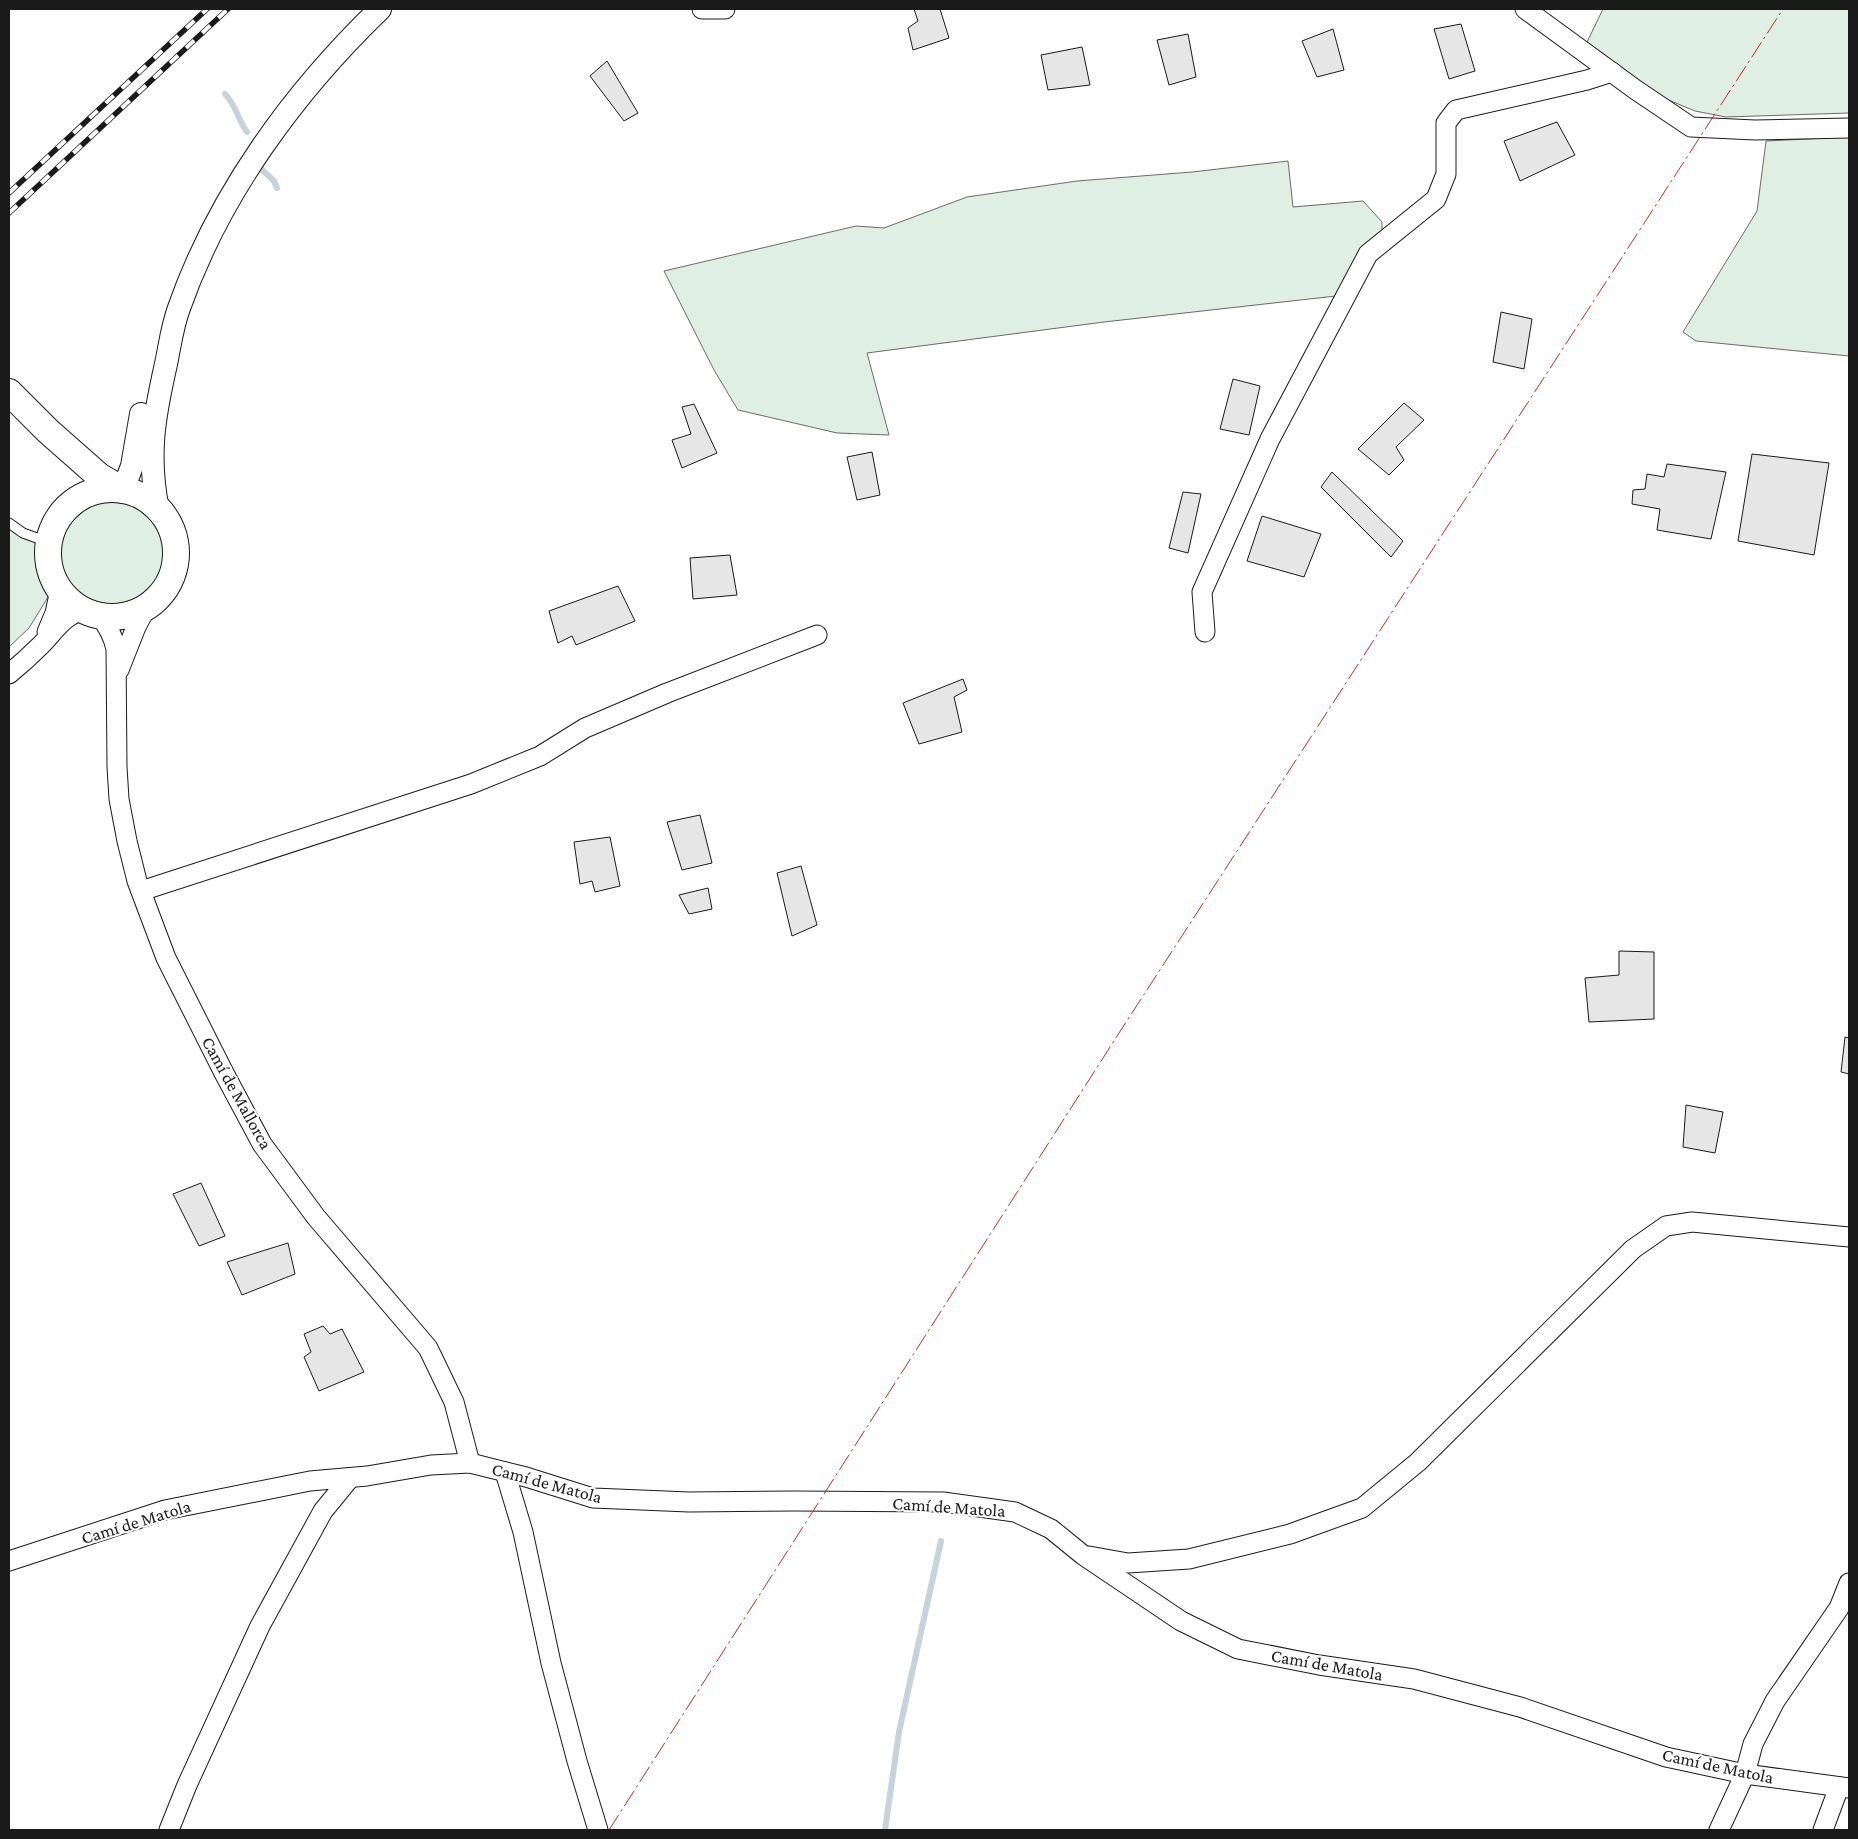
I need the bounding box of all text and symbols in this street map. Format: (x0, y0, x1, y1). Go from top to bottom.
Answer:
street label: Camí de Mallorca (198, 1033, 276, 1153)
street label: Camí de Matola (490, 1459, 604, 1507)
street label: Camí de Matola (892, 1493, 1006, 1521)
street label: Camí de Matola (79, 1496, 193, 1548)
street label: Camí de Matola (1269, 1645, 1385, 1685)
street label: Camí de Matola (1661, 1744, 1775, 1788)

